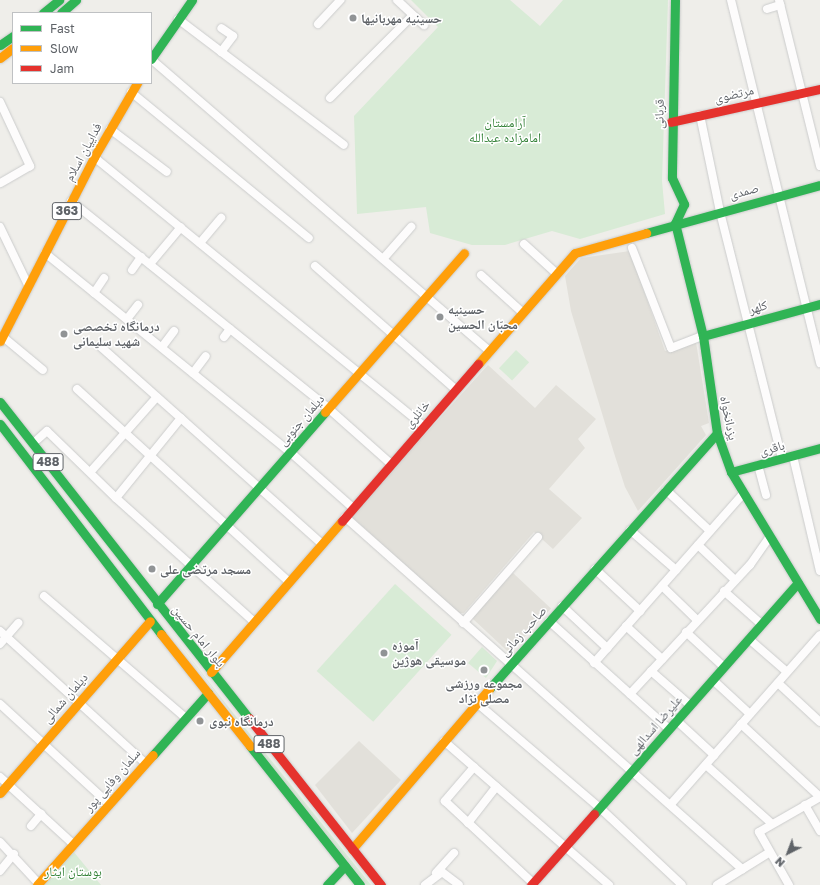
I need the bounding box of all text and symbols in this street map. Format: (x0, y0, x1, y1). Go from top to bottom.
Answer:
place label: حسینیه مهربانیها (361, 10, 442, 26)
legend (12, 12, 152, 84)
marker: حسینیه مهربانیها (348, 13, 358, 23)
text: Fast (50, 21, 75, 36)
text: Slow (50, 41, 78, 56)
text: Jam (50, 61, 74, 76)
street label: مرتضوی (713, 82, 755, 106)
street label: قربانی (651, 99, 667, 129)
park label: آرامستان امامزاده عبدالله (469, 115, 541, 146)
street label: فداییان اسلام (61, 120, 105, 184)
street label: صمدی (728, 180, 760, 202)
road number: 363 (51, 201, 83, 221)
street label: کلهر (747, 297, 769, 317)
place label: حسینیه محبّان الحسین (448, 302, 518, 333)
marker: حسینیه محبّان الحسین (435, 312, 445, 322)
place label: درمانگاه تخصصی شهید سلیمانی (73, 319, 160, 350)
marker: درمانگاه تخصصی شهید سلیمانی (58, 328, 70, 340)
street label: دیلمان جنوبی (274, 391, 328, 449)
street label: یزدانخواه (717, 394, 741, 442)
street label: خانلری (401, 397, 433, 431)
street label: باقری (758, 437, 786, 459)
road number: 488 (32, 452, 64, 472)
place label: مسجد مرتضی علی (160, 561, 251, 577)
marker: مسجد مرتضی علی (147, 564, 157, 574)
street label: بلوار امام حسین (169, 602, 229, 670)
street label: صاحب زمانی (496, 603, 550, 659)
place label: آموزه موسیقی هوژین (392, 638, 466, 669)
marker: آموزه موسیقی هوژین (379, 648, 389, 658)
marker: مجموعه ورزشی مصلی نژاد (479, 665, 489, 675)
street label: دیلمان شمالی (39, 670, 91, 726)
place label: مجموعه ورزشی مصلی نژاد (446, 676, 522, 707)
street label: علیرضا اسدالهی (625, 692, 685, 758)
place label: درمانگاه نبوی (209, 713, 274, 729)
marker: درمانگاه نبوی (194, 715, 206, 727)
road number: 488 (253, 734, 285, 754)
street label: سلمان وفایی پور (80, 745, 144, 815)
north arrow (768, 833, 808, 873)
text: N (772, 855, 787, 870)
park label: بوستان ایثار (44, 863, 102, 879)

